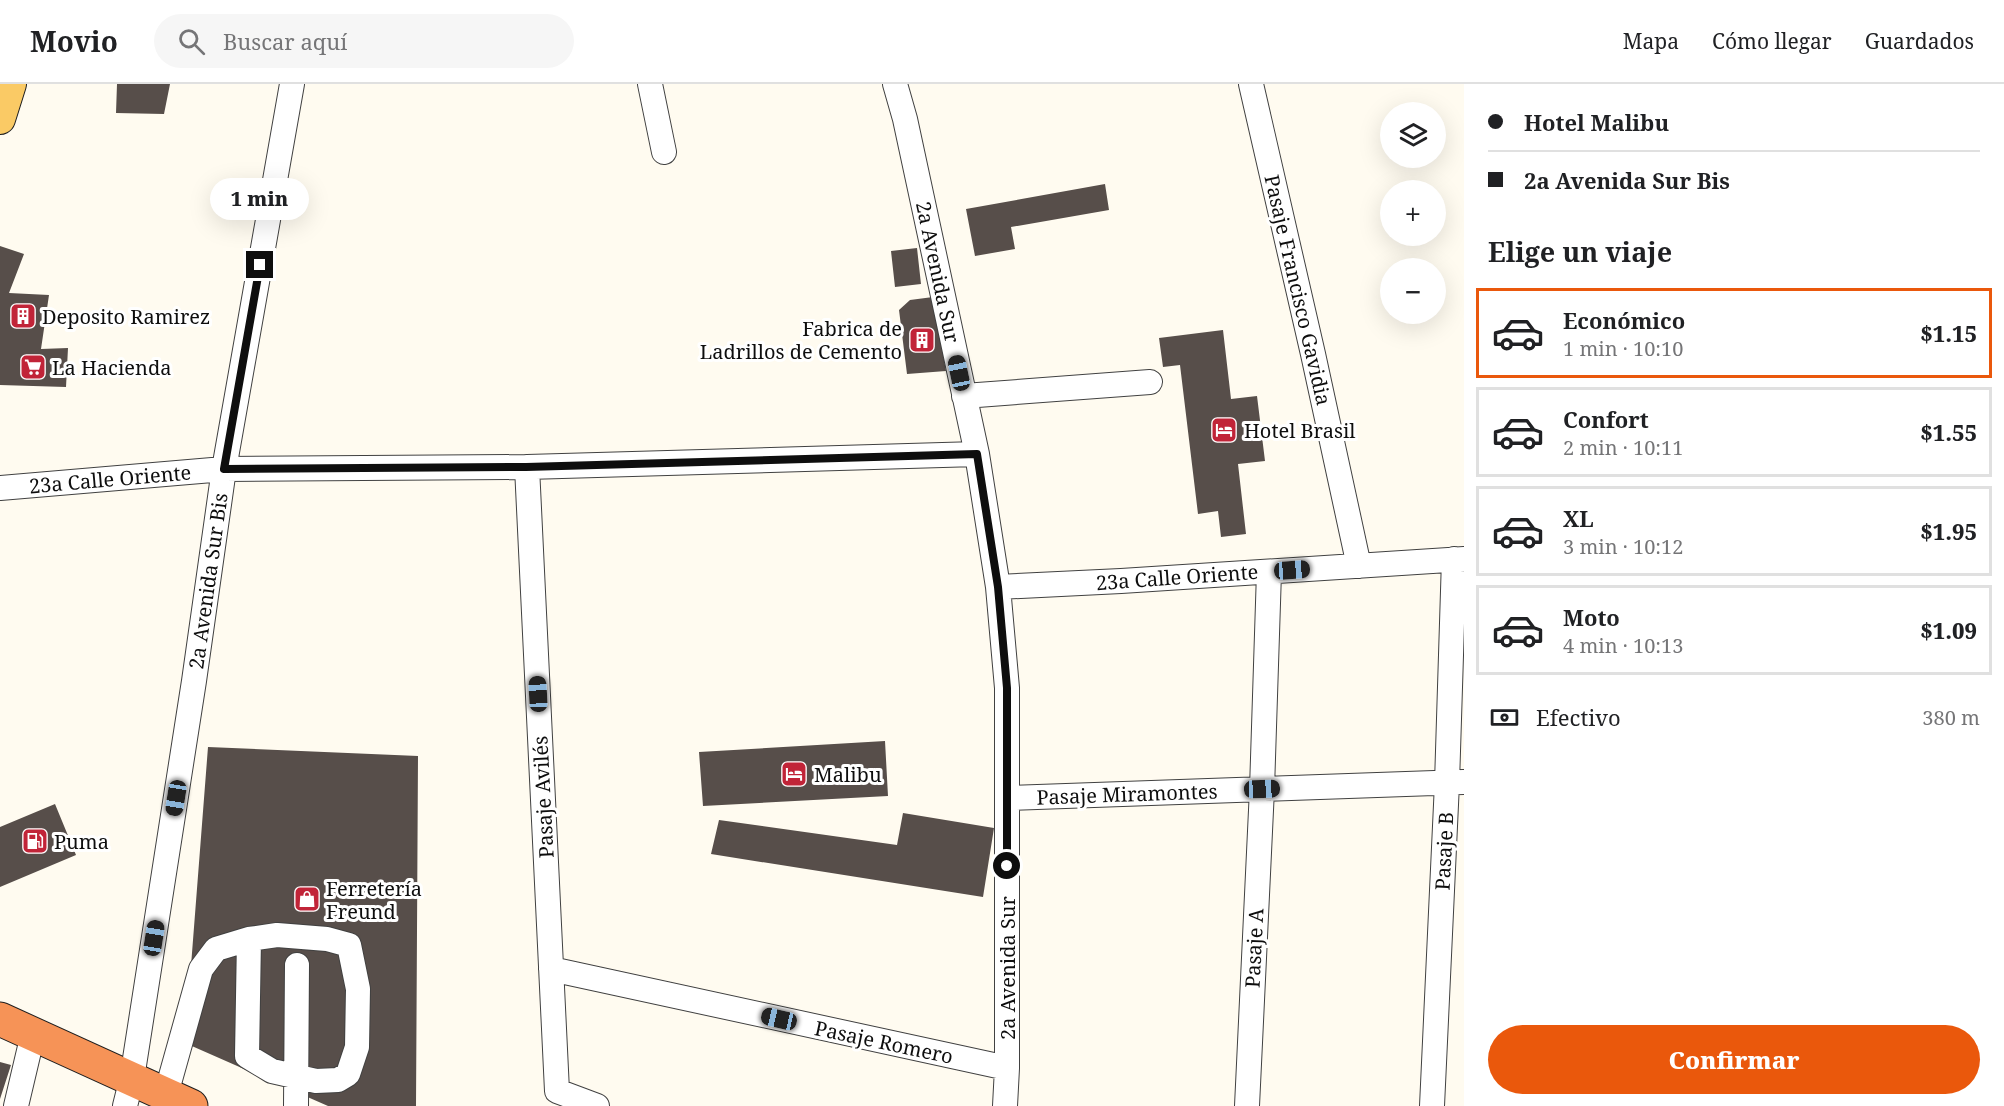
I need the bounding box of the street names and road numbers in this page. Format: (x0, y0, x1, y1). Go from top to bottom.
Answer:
street label: Pasaje Francisco Gavidia (1258, 172, 1338, 408)
street label: 2a Avenida Sur (910, 199, 966, 346)
street label: 23a Calle Oriente (28, 458, 192, 500)
street label: 2a Avenida Sur Bis (182, 491, 234, 671)
street label: 23a Calle Oriente (1095, 558, 1259, 596)
street label: Pasaje Avilés (526, 735, 560, 859)
street label: Pasaje Miramontes (1036, 777, 1218, 811)
street label: Pasaje B (1428, 811, 1460, 891)
street label: 2a Avenida Sur (994, 895, 1021, 1040)
street label: Pasaje A (1238, 907, 1270, 988)
street label: Pasaje Romero (812, 1014, 956, 1070)

